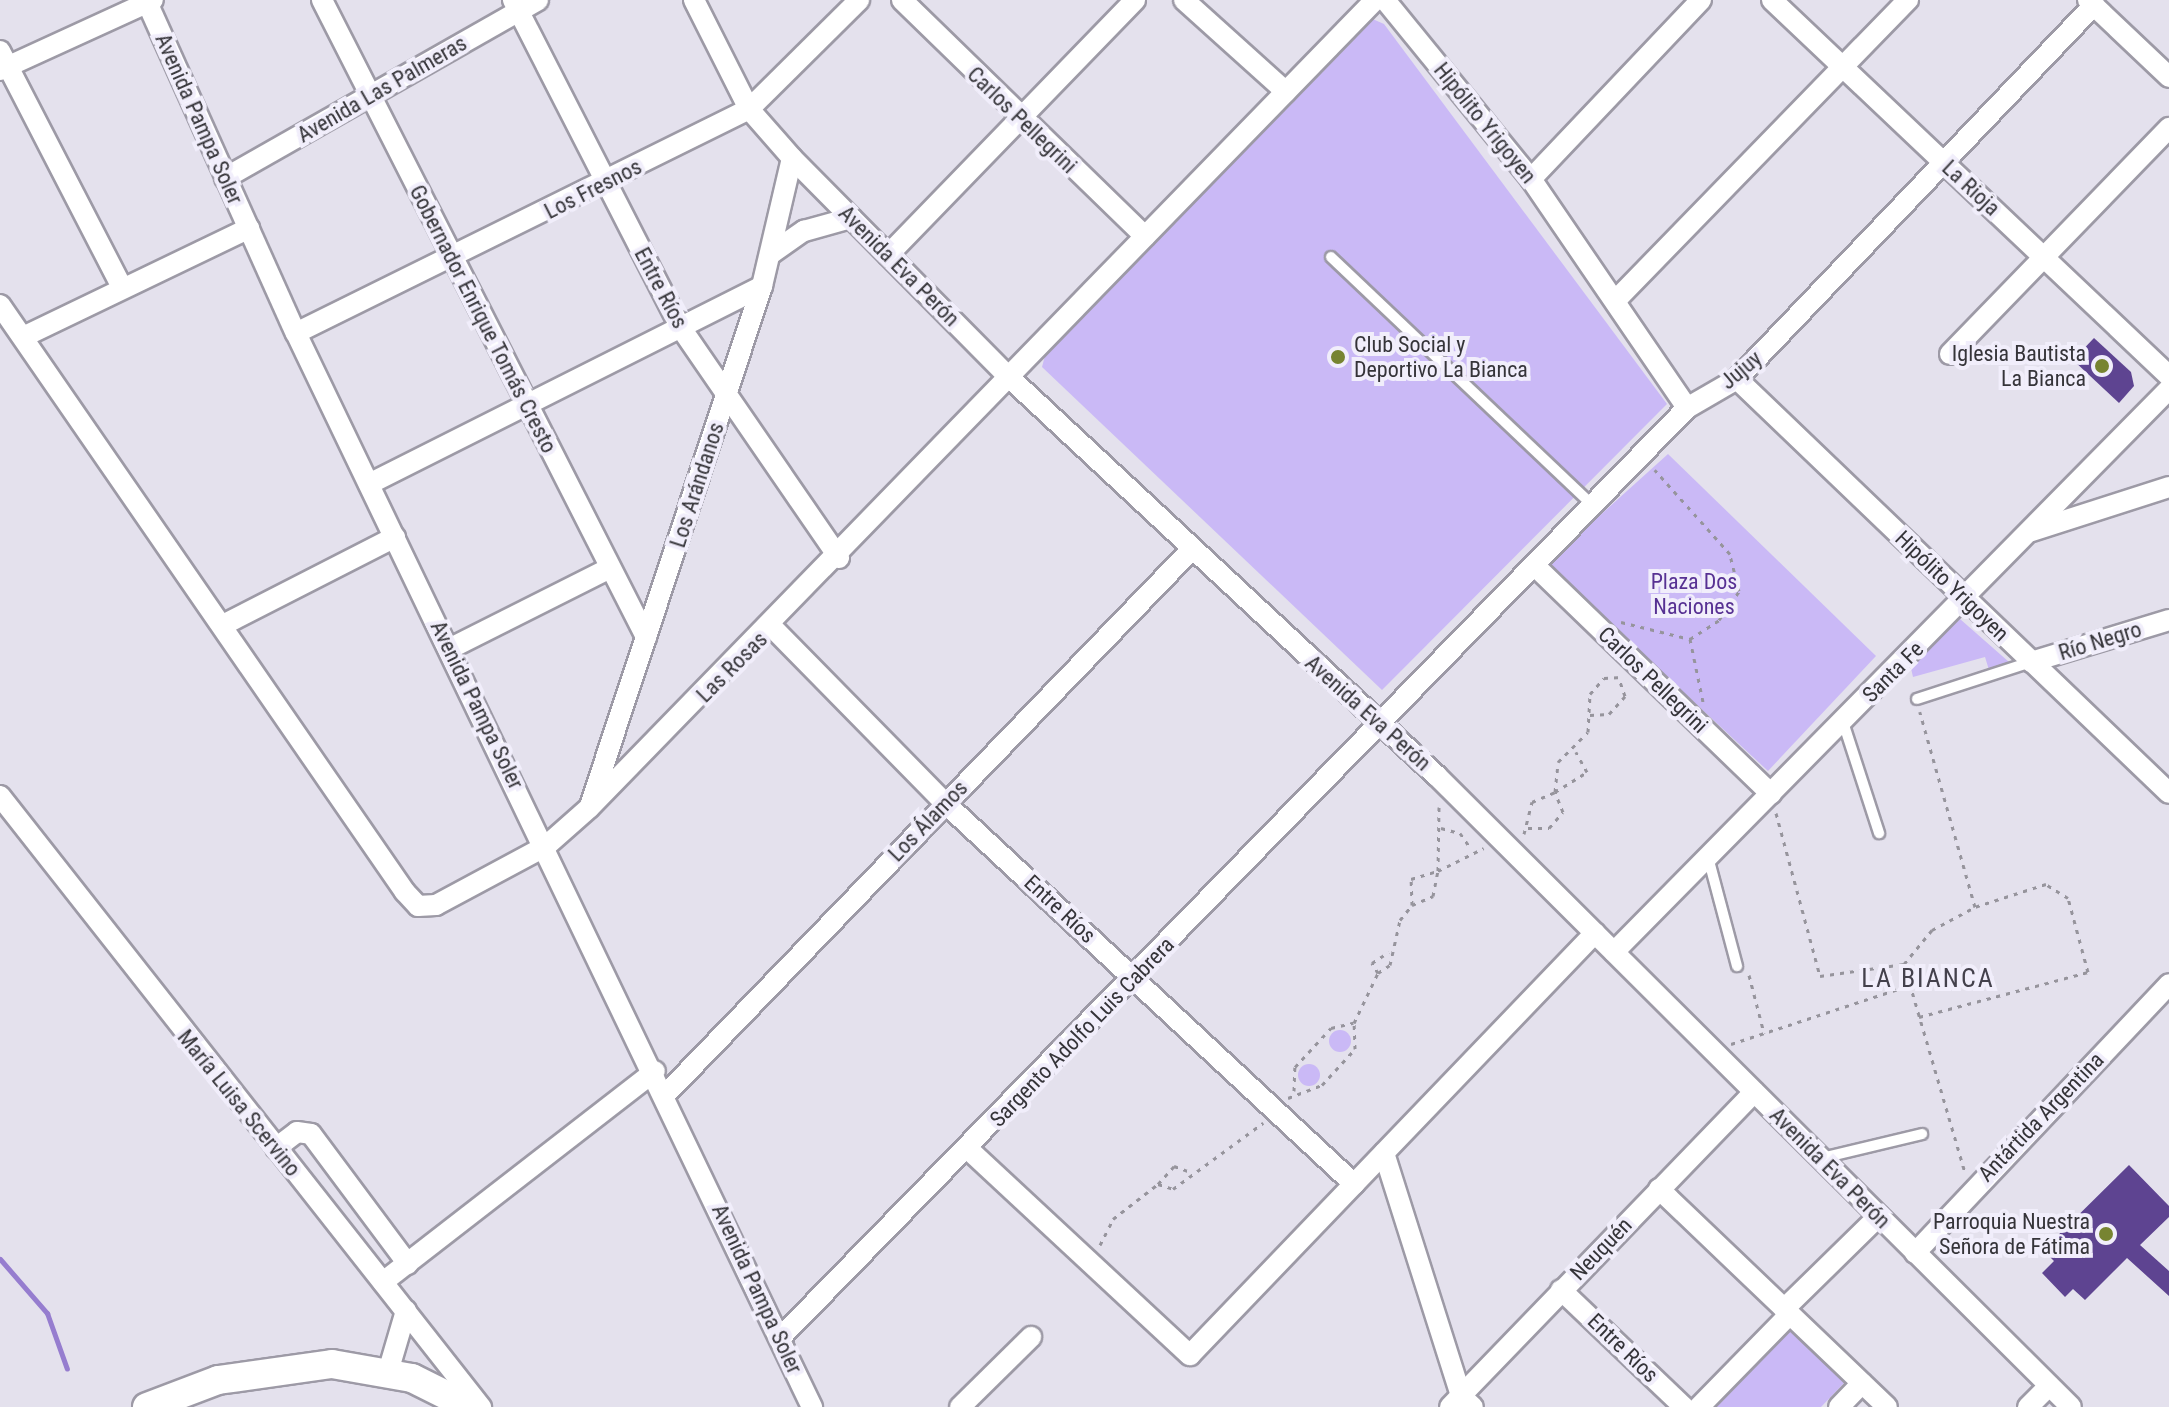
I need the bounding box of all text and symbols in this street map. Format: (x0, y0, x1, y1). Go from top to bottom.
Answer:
street label: Avenida Pampa Soler (150, 30, 248, 208)
street label: Avenida Las Palmeras (293, 30, 471, 148)
street label: Hipólito Yrigoyen (1428, 57, 1542, 189)
street label: Carlos Pellegrini (962, 61, 1082, 179)
street label: Los Fresnos (540, 153, 646, 225)
street label: La Rioja (1937, 155, 2005, 221)
street label: Gobernador Enrique Tomás Cresto (404, 181, 562, 457)
street label: Avenida Eva Perón (833, 200, 965, 332)
street label: Entre Ríos (629, 243, 693, 333)
place label: Club Social y Deportivo La Bianca (1354, 331, 1528, 382)
place label: Iglesia Bautista La Bianca (1952, 340, 2086, 392)
street label: Jujuy (1715, 345, 1767, 395)
marker: Club Social y Deportivo La Bianca (1329, 348, 1347, 366)
marker: Iglesia Bautista La Bianca (2093, 357, 2111, 375)
street label: Los Arándanos (664, 419, 730, 551)
street label: Hipólito Yrigoyen (1890, 525, 2014, 647)
park label: Plaza Dos Naciones (1651, 568, 1737, 620)
street label: Avenida Pampa Soler (425, 616, 529, 794)
street label: Río Negro (2055, 616, 2145, 666)
street label: Carlos Pellegrini (1593, 621, 1713, 739)
street label: Las Rosas (691, 626, 773, 708)
street label: Santa Fe (1857, 636, 1929, 708)
street label: Avenida Eva Perón (1300, 650, 1436, 776)
street label: Los Álamos (883, 775, 973, 867)
street label: Entre Ríos (1019, 869, 1101, 949)
street label: Sargento Adolfo Luis Cabrera (984, 932, 1180, 1132)
district label: LA BIANCA (1861, 963, 1995, 995)
street label: María Luisa Scervino (172, 1024, 306, 1182)
street label: Antártida Argentina (1973, 1047, 2109, 1187)
street label: Avenida Eva Perón (1764, 1102, 1896, 1234)
street label: Avenida Pampa Soler (706, 1200, 808, 1378)
place label: Parroquia Nuestra Señora de Fátima (1933, 1208, 2090, 1260)
street label: Neuquén (1565, 1212, 1637, 1286)
marker: Parroquia Nuestra Señora de Fátima (2097, 1225, 2115, 1243)
street label: Entre Ríos (1582, 1308, 1664, 1388)

